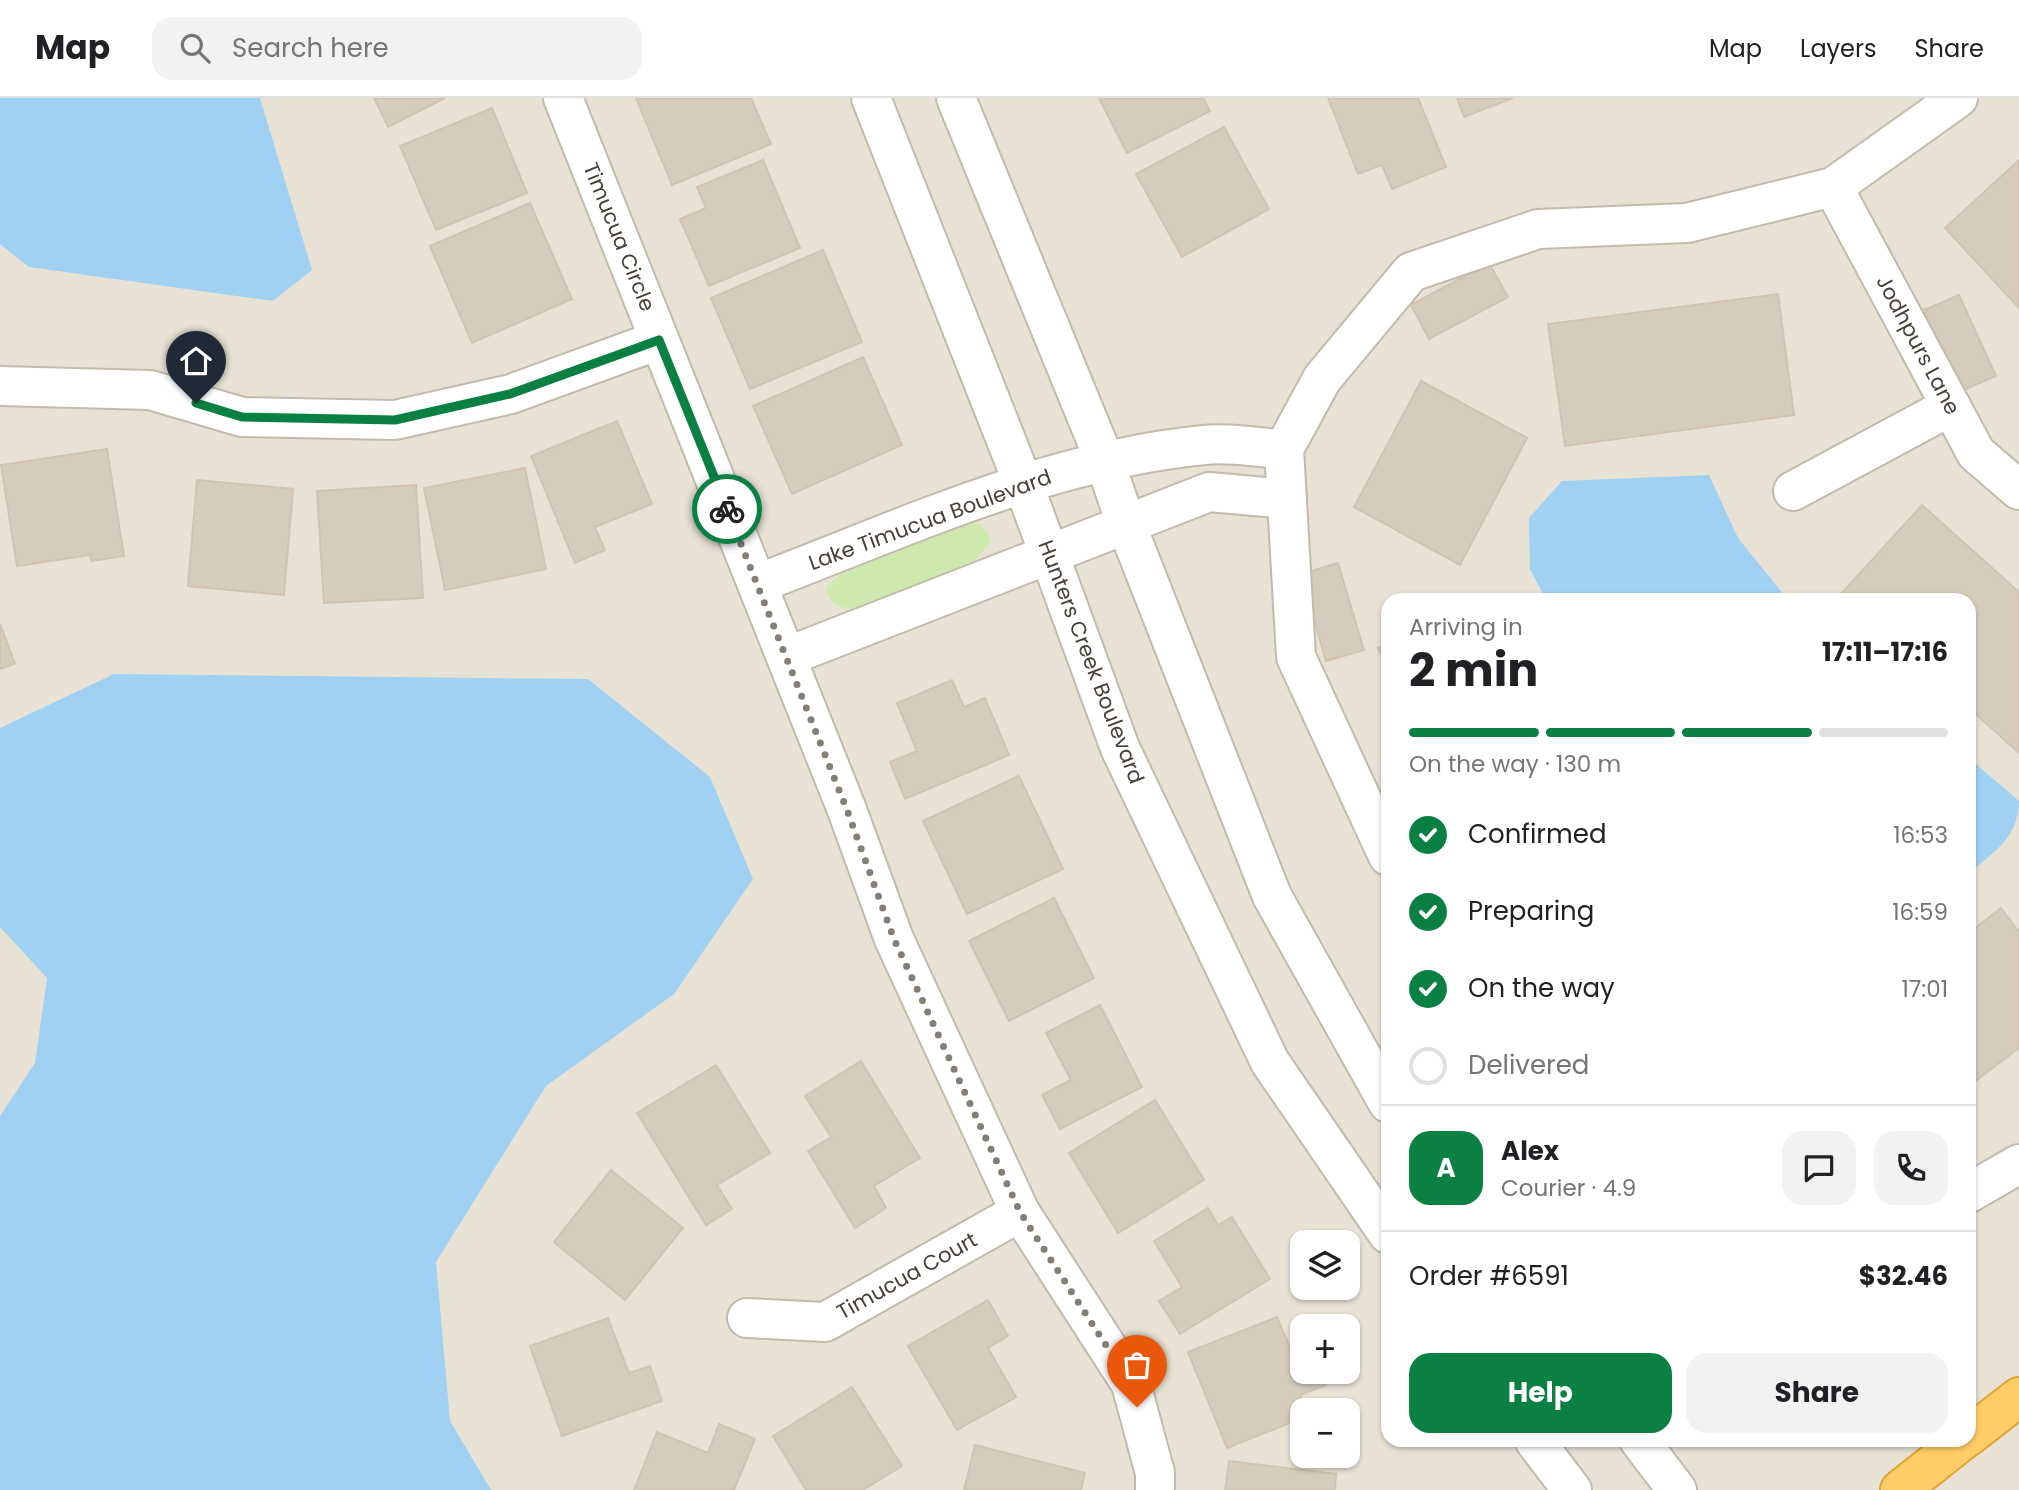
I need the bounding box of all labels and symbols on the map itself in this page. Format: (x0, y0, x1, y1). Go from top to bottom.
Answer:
street label: Timucua Circle (576, 158, 662, 315)
street label: Jodhpurs Lane (1869, 270, 1967, 420)
pin (166, 331, 226, 403)
street label: Lake Timucua Boulevard (804, 462, 1055, 577)
courier (692, 474, 762, 544)
street label: Hunters Creek Boulevard (1032, 536, 1151, 788)
street label: Timucua Court (831, 1225, 982, 1326)
pin (1107, 1335, 1167, 1407)

